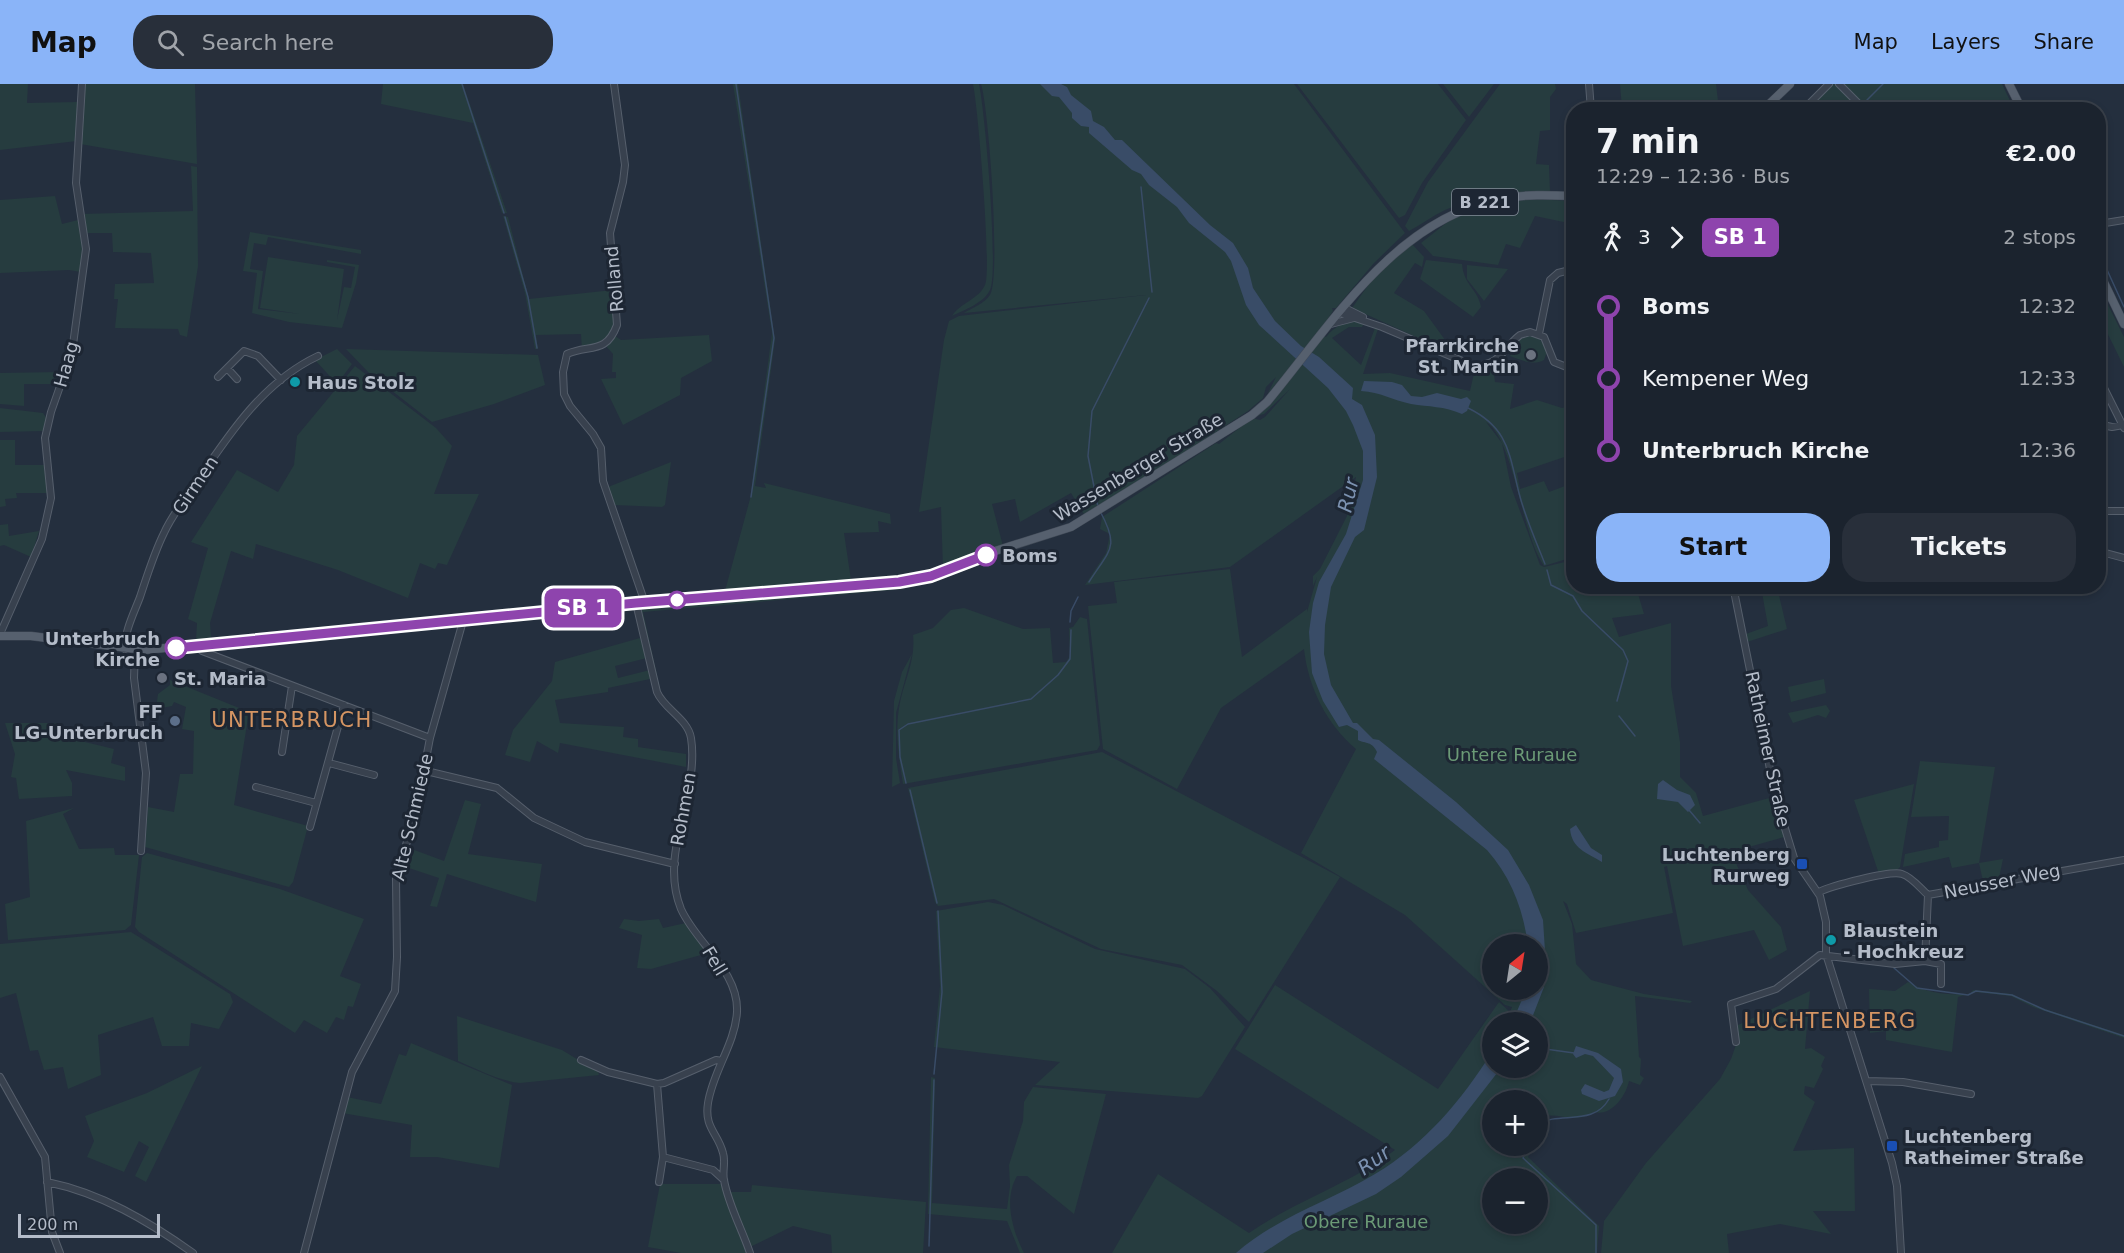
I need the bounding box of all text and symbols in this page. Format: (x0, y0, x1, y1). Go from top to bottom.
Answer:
search box (133, 15, 553, 69)
text: Map (30, 26, 97, 59)
icon: search (154, 26, 187, 59)
text: Search here (202, 30, 334, 55)
text: Map (1854, 30, 1898, 54)
text: Layers (1931, 30, 2000, 54)
text: Share (2033, 30, 2094, 54)
text: 7 min (1596, 122, 1700, 161)
text: €2.00 (2006, 141, 2076, 166)
text: 12:29 – 12:36 · Bus (1596, 164, 1790, 188)
road number: B 221 (1452, 189, 1518, 215)
icon: walk (1596, 221, 1629, 254)
icon: forward (1660, 221, 1693, 254)
text: 3 (1638, 225, 1651, 249)
text: SB 1 (1714, 225, 1767, 249)
text: 2 stops (2003, 225, 2076, 249)
street label: Rolland (601, 245, 627, 313)
text: Boms (1642, 294, 1710, 319)
text: 12:32 (2018, 294, 2076, 318)
place label: Pfarrkirche St. Martin (1405, 335, 1519, 377)
street label: Haag (49, 339, 83, 389)
marker: Pfarrkirche St. Martin (1524, 348, 1538, 362)
text: Kempener Weg (1642, 366, 1809, 391)
text: 12:33 (2018, 366, 2076, 390)
place label: Haus Stolz (307, 372, 415, 393)
marker: Haus Stolz (288, 375, 302, 389)
street label: Wassenberger Straße (1050, 408, 1226, 526)
text: Unterbruch Kirche (1642, 438, 1870, 463)
text: 12:36 (2018, 438, 2076, 462)
street label: Girmen (168, 452, 222, 518)
water label: Rur (1332, 474, 1364, 515)
button: Start (1596, 513, 1830, 582)
button: Tickets (1842, 513, 2076, 582)
marker: Boms (975, 544, 997, 566)
place label: Boms (1002, 545, 1058, 566)
line badge: SB 1 (541, 588, 625, 628)
unlabelled marker (668, 591, 686, 609)
text: SB 1 (556, 596, 610, 620)
place label: Unterbruch Kirche (45, 628, 160, 670)
marker: Unterbruch Kirche (165, 637, 187, 659)
place label: St. Maria (174, 668, 266, 689)
street label: Ratheimer Straße (1741, 669, 1795, 829)
marker: St. Maria (155, 671, 169, 685)
place label: FF LG-Unterbruch (14, 701, 163, 743)
district label: UNTERBRUCH (211, 708, 373, 732)
marker: FF LG-Unterbruch (168, 714, 182, 728)
park label: Untere Ruraue (1447, 744, 1577, 765)
street label: Alte Schmiede (387, 751, 437, 883)
street label: Rohmen (666, 771, 700, 847)
place label: Luchtenberg Rurweg (1662, 844, 1790, 886)
marker: Luchtenberg Rurweg (1795, 857, 1809, 871)
street label: Neusser Weg (1942, 859, 2062, 903)
place label: Blaustein - Hochkreuz (1843, 920, 1964, 962)
marker: Blaustein - Hochkreuz (1824, 933, 1838, 947)
north arrow (1482, 934, 1548, 1000)
map controls (1482, 934, 1548, 1234)
street label: Fell (698, 943, 732, 979)
district label: LUCHTENBERG (1743, 1009, 1917, 1033)
button: layers (1482, 1012, 1548, 1078)
button: + (1482, 1090, 1548, 1156)
place label: Luchtenberg Ratheimer Straße (1904, 1126, 2084, 1168)
water label: Rur (1353, 1139, 1397, 1180)
marker: Luchtenberg Ratheimer Straße (1885, 1139, 1899, 1153)
button: − (1482, 1168, 1548, 1234)
scale bar (18, 1211, 160, 1238)
park label: Obere Ruraue (1304, 1211, 1428, 1232)
text: 200 m (27, 1215, 78, 1234)

